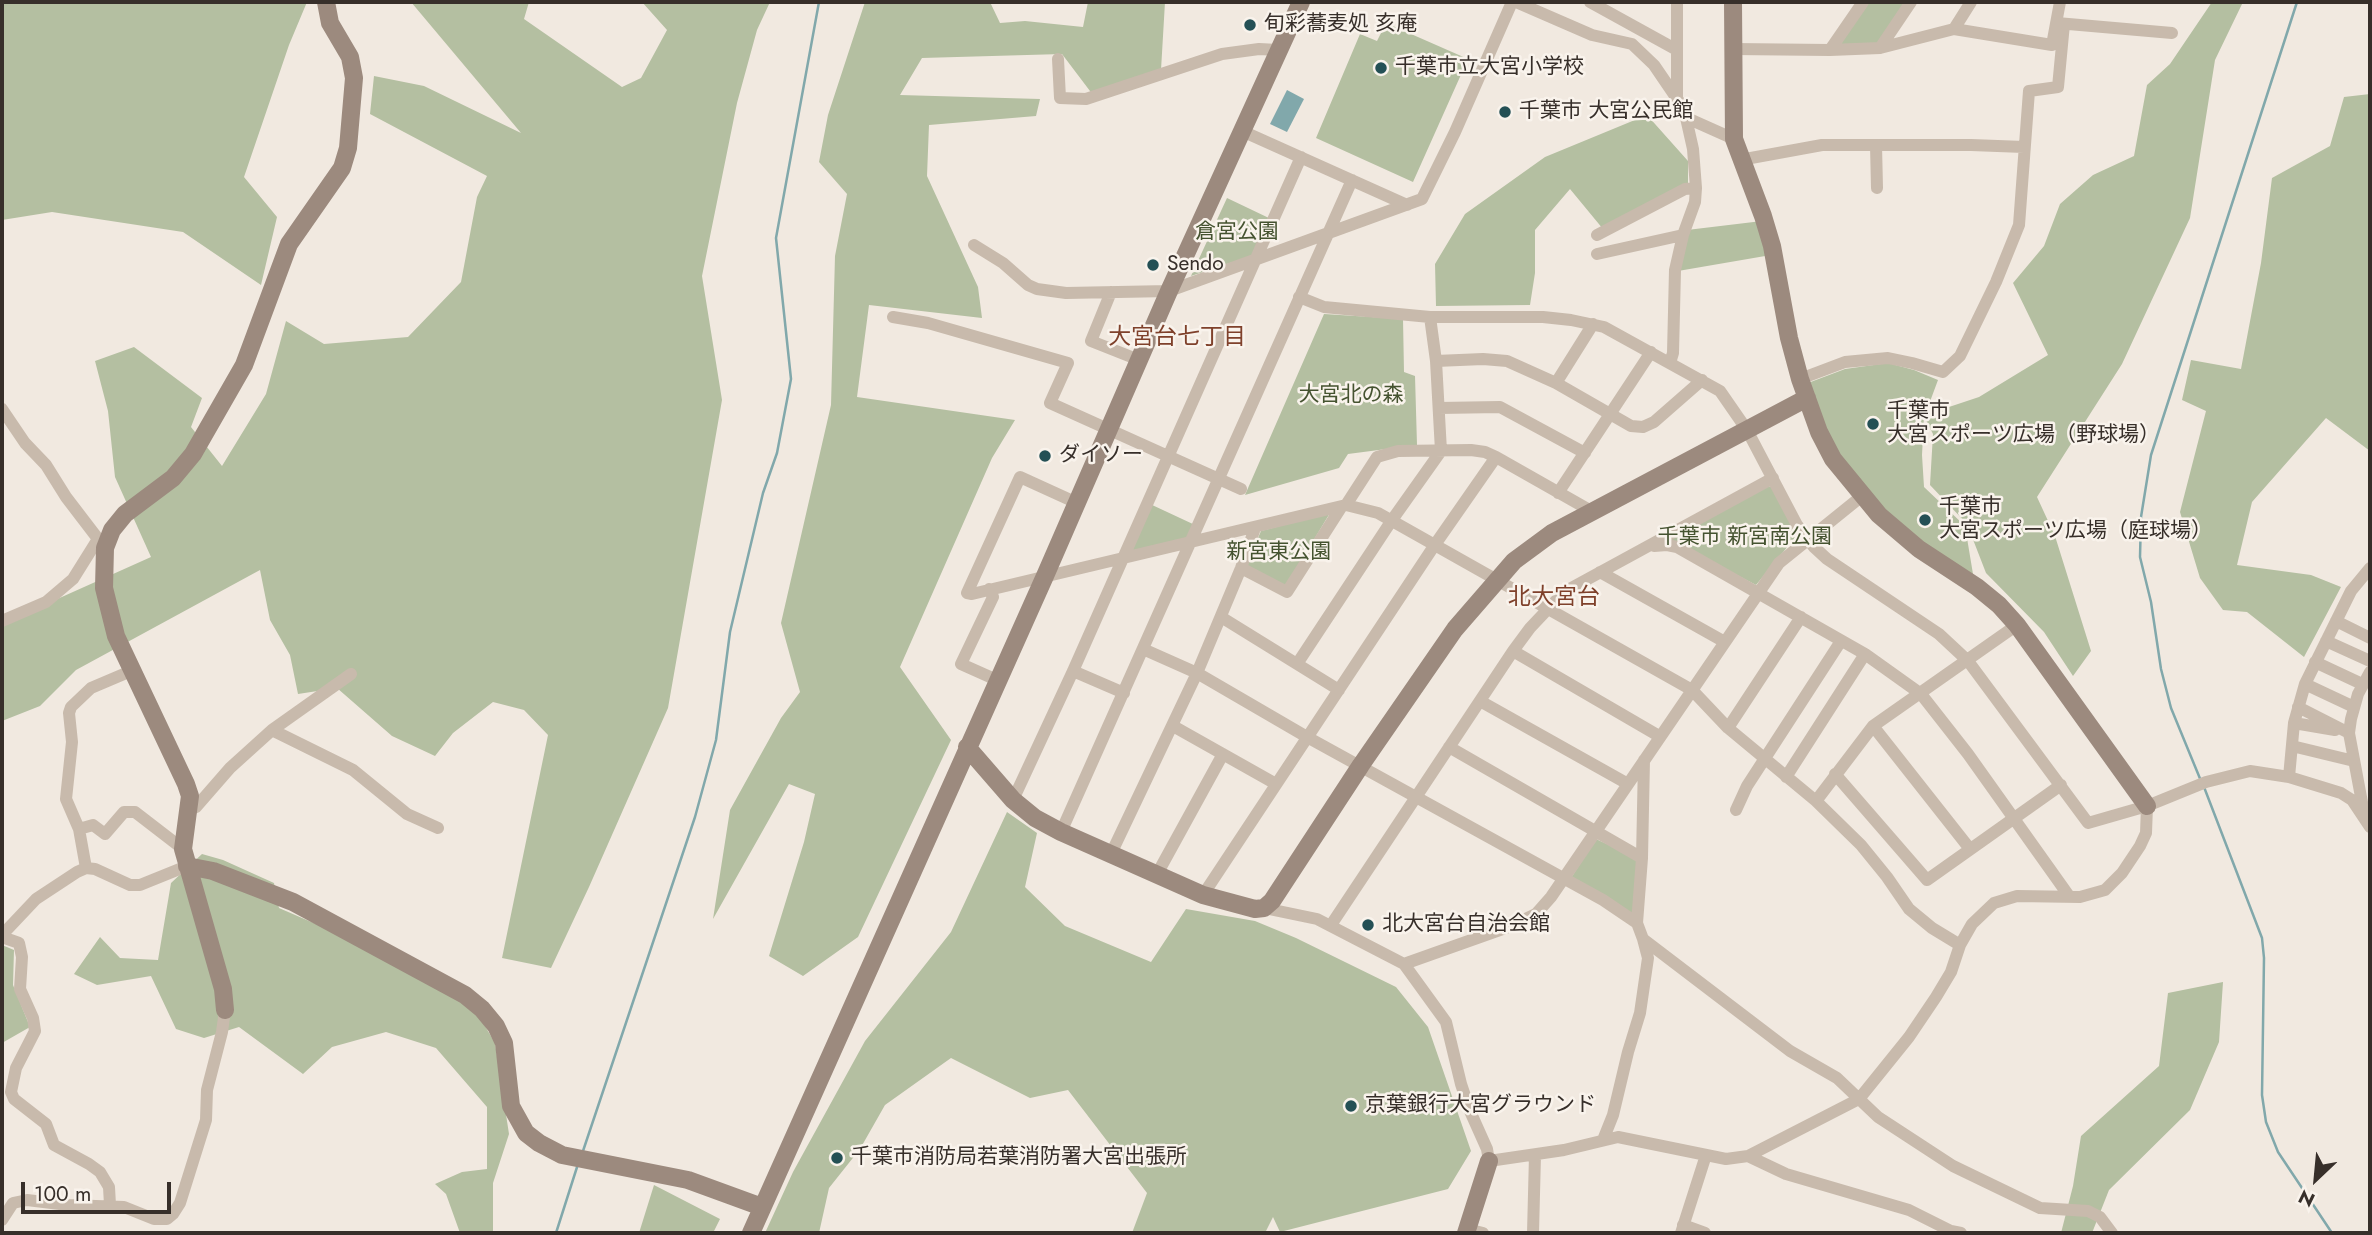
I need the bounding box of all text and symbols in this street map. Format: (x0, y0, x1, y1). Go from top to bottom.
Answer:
place label: 旬彩蕎麦処 亥庵 (1264, 12, 1417, 38)
marker: 旬彩蕎麦処 亥庵 (1242, 17, 1258, 33)
place label: 千葉市立大宮小学校 (1395, 55, 1584, 81)
marker: 千葉市立大宮小学校 (1373, 60, 1389, 76)
place label: 千葉市 大宮公民館 (1519, 99, 1693, 125)
marker: 千葉市 大宮公民館 (1497, 104, 1513, 120)
park label: 倉宮公園 (1195, 220, 1279, 246)
place label: Sendo (1167, 252, 1224, 278)
marker: Sendo (1145, 257, 1161, 273)
district label: 大宮台七丁目 (1108, 324, 1246, 352)
park label: 大宮北の森 (1299, 383, 1403, 409)
place label: 千葉市 大宮スポーツ広場（野球場） (1887, 399, 2160, 449)
marker: 千葉市 大宮スポーツ広場（野球場） (1865, 416, 1881, 432)
place label: ダイソー (1059, 443, 1143, 469)
marker: ダイソー (1037, 448, 1053, 464)
place label: 千葉市 大宮スポーツ広場（庭球場） (1939, 495, 2212, 545)
marker: 千葉市 大宮スポーツ広場（庭球場） (1917, 512, 1933, 528)
park label: 千葉市 新宮南公園 (1658, 525, 1832, 551)
park label: 新宮東公園 (1227, 540, 1331, 566)
district label: 北大宮台 (1508, 584, 1600, 612)
place label: 北大宮台自治会館 (1382, 912, 1550, 938)
marker: 北大宮台自治会館 (1360, 917, 1376, 933)
place label: 京葉銀行大宮グラウンド (1365, 1093, 1596, 1119)
marker: 京葉銀行大宮グラウンド (1343, 1098, 1359, 1114)
north arrow (2281, 1144, 2351, 1214)
place label: 千葉市消防局若葉消防署大宮出張所 (851, 1145, 1187, 1171)
marker: 千葉市消防局若葉消防署大宮出張所 (829, 1150, 845, 1166)
scale bar (24, 1168, 175, 1212)
text: 100 m (34, 1179, 91, 1209)
text: N (2294, 1183, 2319, 1214)

